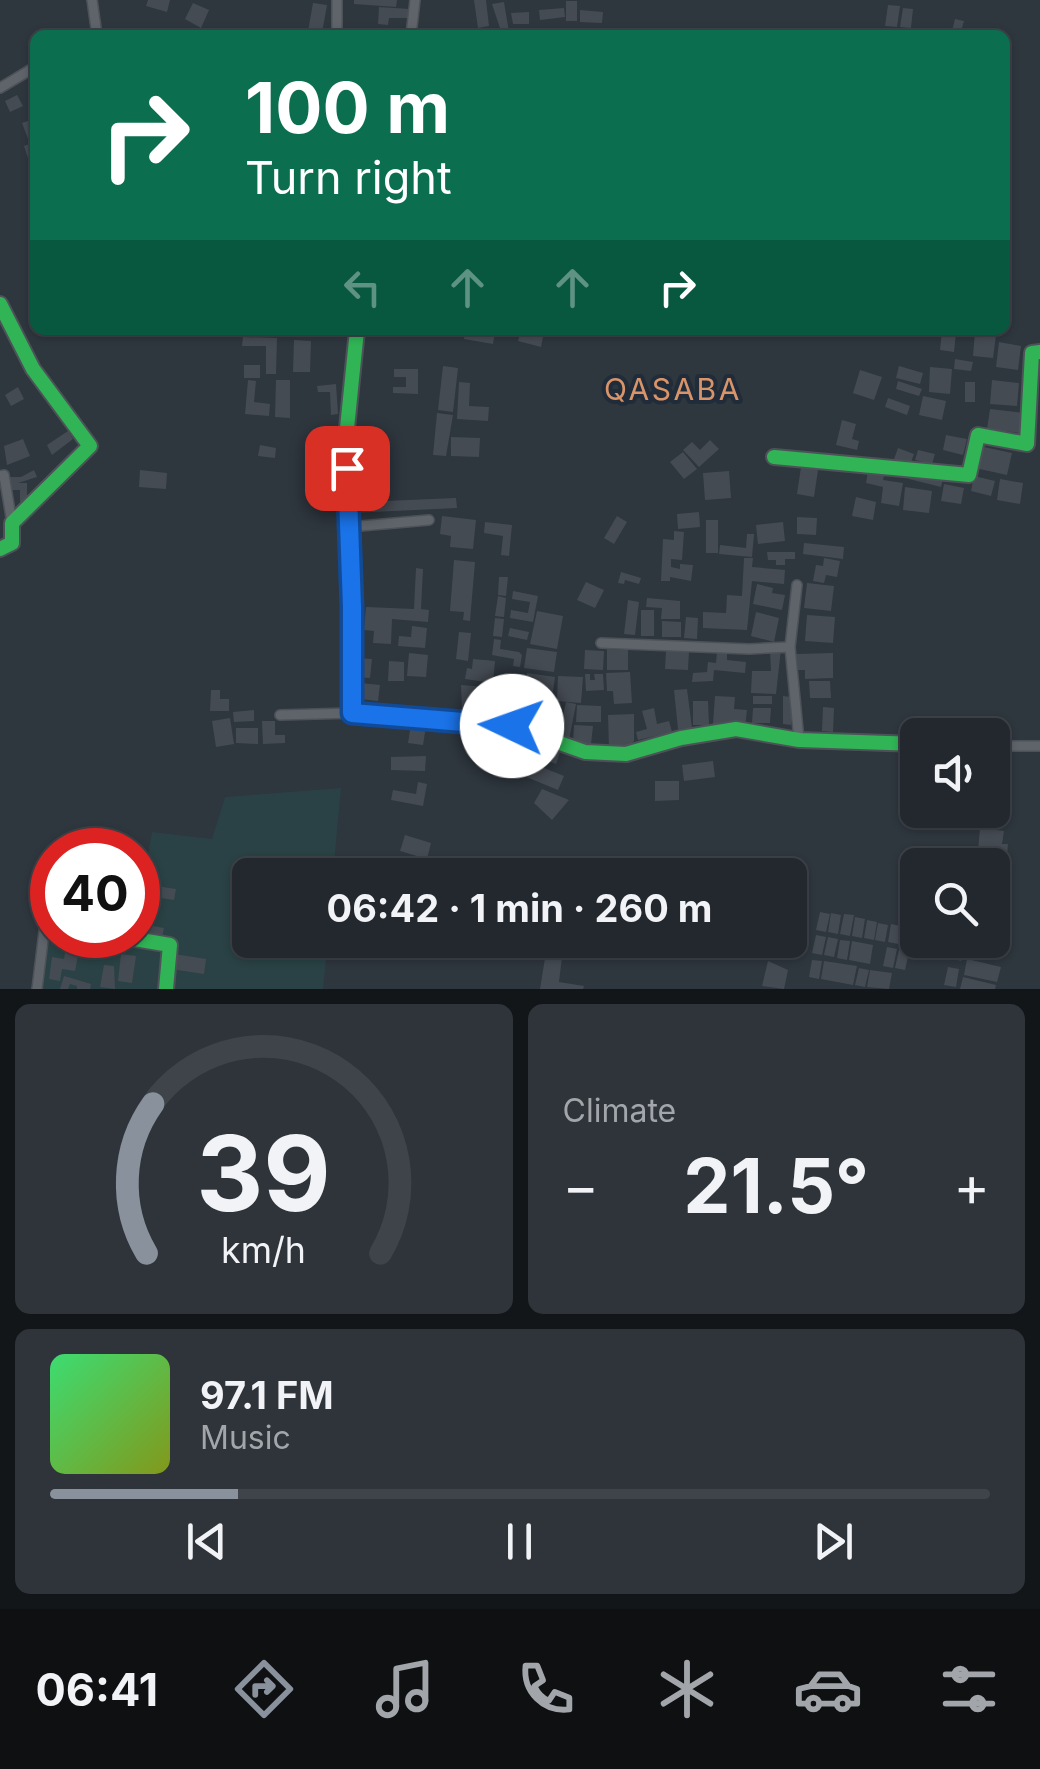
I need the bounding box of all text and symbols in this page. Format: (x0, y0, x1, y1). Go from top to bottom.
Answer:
text: 100 m (245, 65, 450, 150)
icon: right (80, 70, 210, 200)
text: Turn right (245, 150, 452, 205)
icon: left (335, 260, 390, 315)
icon: ahead (440, 260, 495, 315)
icon: ahead (545, 260, 600, 315)
icon: right (650, 260, 705, 315)
district label: QASABA (604, 371, 742, 407)
pin (305, 426, 390, 511)
icon: arrive (320, 441, 375, 496)
position arrow (460, 674, 564, 778)
map controls (900, 718, 1010, 958)
button: sound (900, 718, 1010, 828)
speed limit sign: 40 (30, 828, 160, 958)
button: search (900, 848, 1010, 958)
text: 06:42 · 1 min · 260 m (327, 885, 712, 931)
text: Climate (563, 1091, 676, 1130)
text: 39 (196, 1110, 331, 1236)
text: 21.5° (683, 1140, 869, 1231)
text: − (563, 1153, 599, 1219)
text: + (954, 1153, 990, 1219)
text: km/h (221, 1228, 306, 1272)
text: 97.1 FM (200, 1372, 334, 1418)
text: Music (200, 1418, 291, 1457)
icon: previous (179, 1514, 234, 1569)
icon: pause (492, 1514, 547, 1569)
icon: next (806, 1514, 861, 1569)
icon: directions (229, 1654, 299, 1724)
icon: music (370, 1654, 440, 1724)
icon: phone (511, 1654, 581, 1724)
icon: climate (652, 1654, 722, 1724)
icon: car (793, 1654, 863, 1724)
icon: filters (934, 1654, 1004, 1724)
text: 06:41 (36, 1662, 158, 1717)

